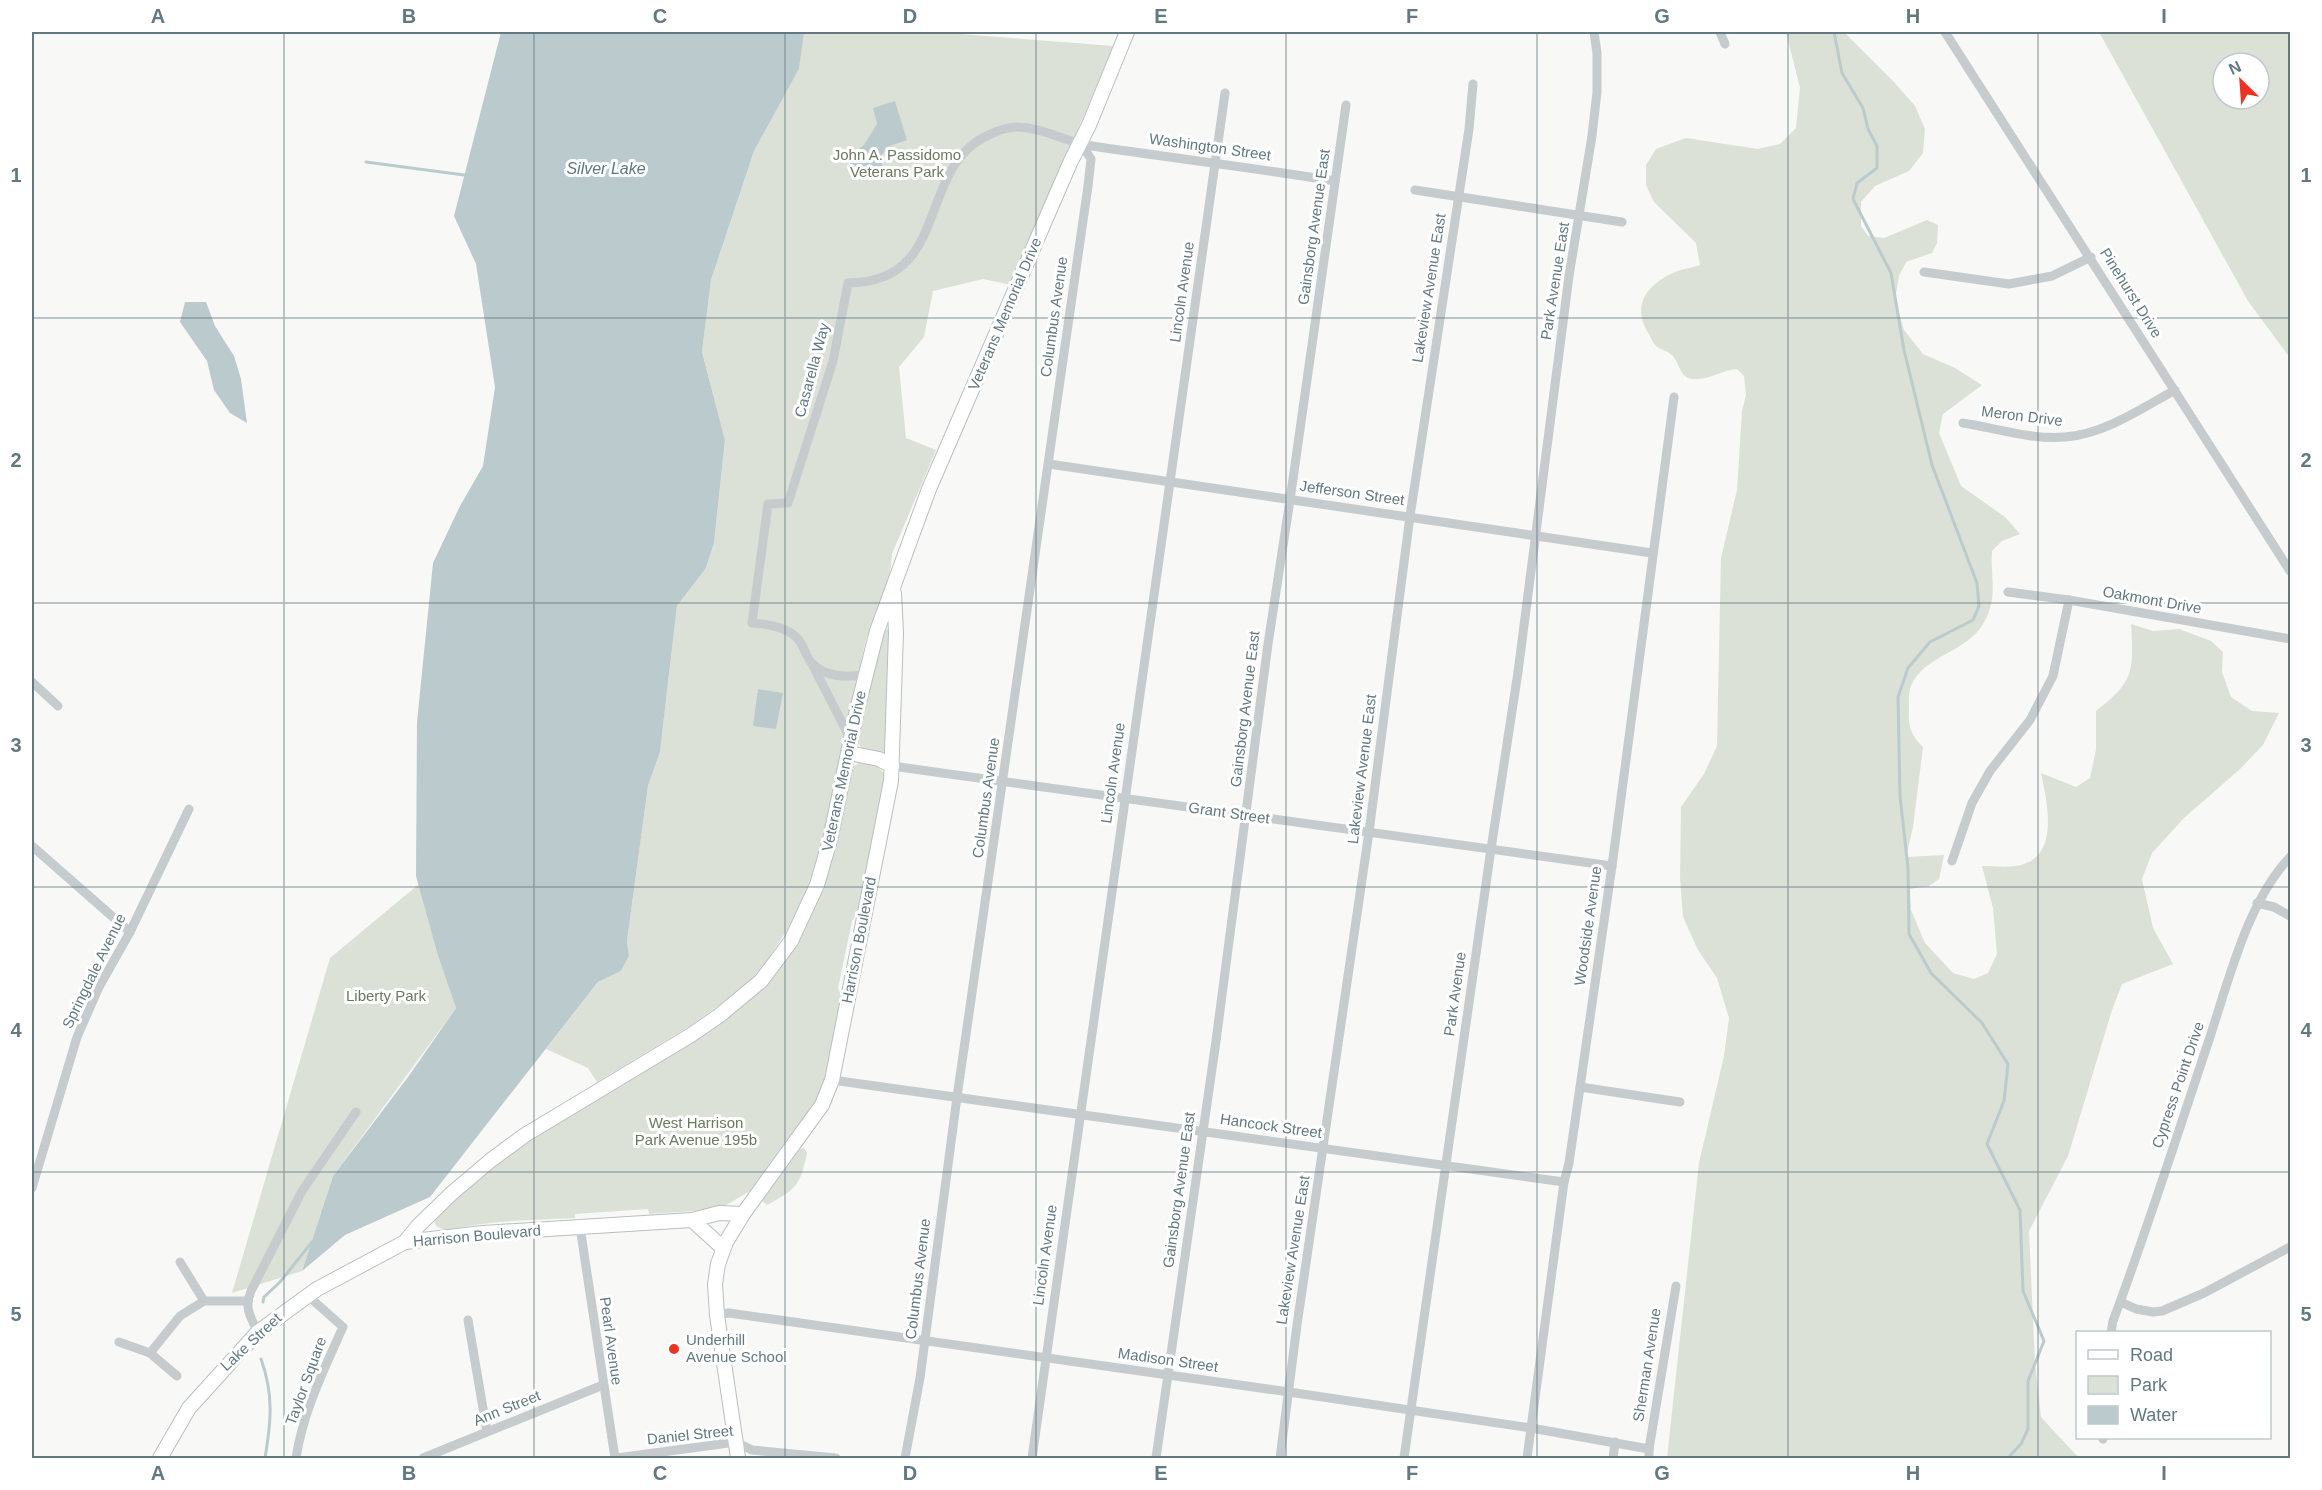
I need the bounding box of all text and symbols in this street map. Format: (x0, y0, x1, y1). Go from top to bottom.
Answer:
text: A (151, 5, 165, 27)
text: B (402, 5, 416, 27)
text: C (653, 5, 667, 27)
text: D (903, 5, 917, 27)
text: E (1154, 5, 1168, 27)
text: F (1406, 5, 1418, 27)
text: G (1654, 5, 1670, 27)
text: H (1906, 5, 1920, 27)
text: I (2161, 5, 2167, 27)
north arrow (2211, 51, 2271, 111)
text: N (2226, 58, 2244, 78)
street label: Washington Street (1148, 130, 1273, 164)
park label: John A. Passidomo Veterans Park (833, 146, 961, 180)
street label: Gainsborg Avenue East (1294, 147, 1333, 306)
water label: Silver Lake (566, 160, 646, 177)
text: 1 (10, 164, 22, 186)
text: 1 (2300, 164, 2312, 186)
street label: Lakeview Avenue East (1408, 211, 1449, 364)
street label: Park Avenue East (1537, 220, 1572, 341)
street label: Veterans Memorial Drive (965, 235, 1044, 393)
street label: Lincoln Avenue (1166, 240, 1197, 343)
street label: Pinehurst Drive (2097, 245, 2166, 341)
street label: Columbus Avenue (1037, 256, 1070, 378)
street label: Casarella Way (791, 320, 832, 419)
street label: Meron Drive (1980, 402, 2064, 429)
text: 2 (10, 449, 22, 471)
text: 2 (2300, 449, 2312, 471)
street label: Jefferson Street (1299, 477, 1406, 508)
street label: Oakmont Drive (2101, 582, 2203, 617)
street label: Gainsborg Avenue East (1226, 629, 1263, 788)
street label: Veterans Memorial Drive (818, 689, 869, 853)
street label: Lakeview Avenue East (1344, 692, 1379, 845)
street label: Lincoln Avenue (1097, 721, 1128, 824)
text: 3 (10, 734, 22, 756)
text: 3 (2300, 734, 2312, 756)
street label: Columbus Avenue (969, 737, 1002, 859)
street label: Grant Street (1187, 798, 1272, 827)
street label: Woodside Avenue (1571, 865, 1604, 987)
street label: Harrison Boulevard (838, 875, 879, 1005)
street label: Springdale Avenue (58, 911, 129, 1031)
street label: Park Avenue (1440, 951, 1469, 1037)
park label: Liberty Park (346, 987, 427, 1004)
text: 4 (10, 1019, 22, 1041)
street label: Cypress Point Drive (2148, 1019, 2207, 1150)
text: 4 (2300, 1019, 2312, 1041)
street label: Gainsborg Avenue East (1159, 1110, 1198, 1269)
street label: Hancock Street (1219, 1110, 1324, 1141)
park label: West Harrison Park Avenue 195b (635, 1114, 757, 1148)
street label: Lakeview Avenue East (1272, 1173, 1313, 1326)
street label: Lincoln Avenue (1029, 1203, 1060, 1306)
street label: Columbus Avenue (902, 1218, 933, 1340)
street label: Harrison Boulevard (412, 1221, 542, 1250)
street label: Pearl Avenue (597, 1296, 626, 1386)
text: 5 (10, 1303, 22, 1325)
text: 5 (2300, 1303, 2312, 1325)
street label: Sherman Avenue (1629, 1307, 1664, 1423)
street label: Lake Street (217, 1309, 285, 1374)
place label: Underhill Avenue School (686, 1331, 787, 1365)
legend (2076, 1331, 2271, 1439)
street label: Taylor Square (282, 1334, 329, 1427)
marker: Underhill Avenue School (667, 1342, 681, 1356)
street label: Madison Street (1117, 1344, 1220, 1375)
text: Road (2130, 1345, 2173, 1365)
text: Park (2130, 1375, 2168, 1395)
street label: Ann Street (471, 1386, 544, 1429)
text: Water (2130, 1405, 2177, 1425)
street label: Daniel Street (646, 1421, 735, 1447)
text: A (151, 1462, 165, 1484)
text: B (402, 1462, 416, 1484)
text: C (653, 1462, 667, 1484)
text: D (903, 1462, 917, 1484)
text: E (1154, 1462, 1168, 1484)
text: F (1406, 1462, 1418, 1484)
text: G (1654, 1462, 1670, 1484)
text: H (1906, 1462, 1920, 1484)
text: I (2161, 1462, 2167, 1484)

